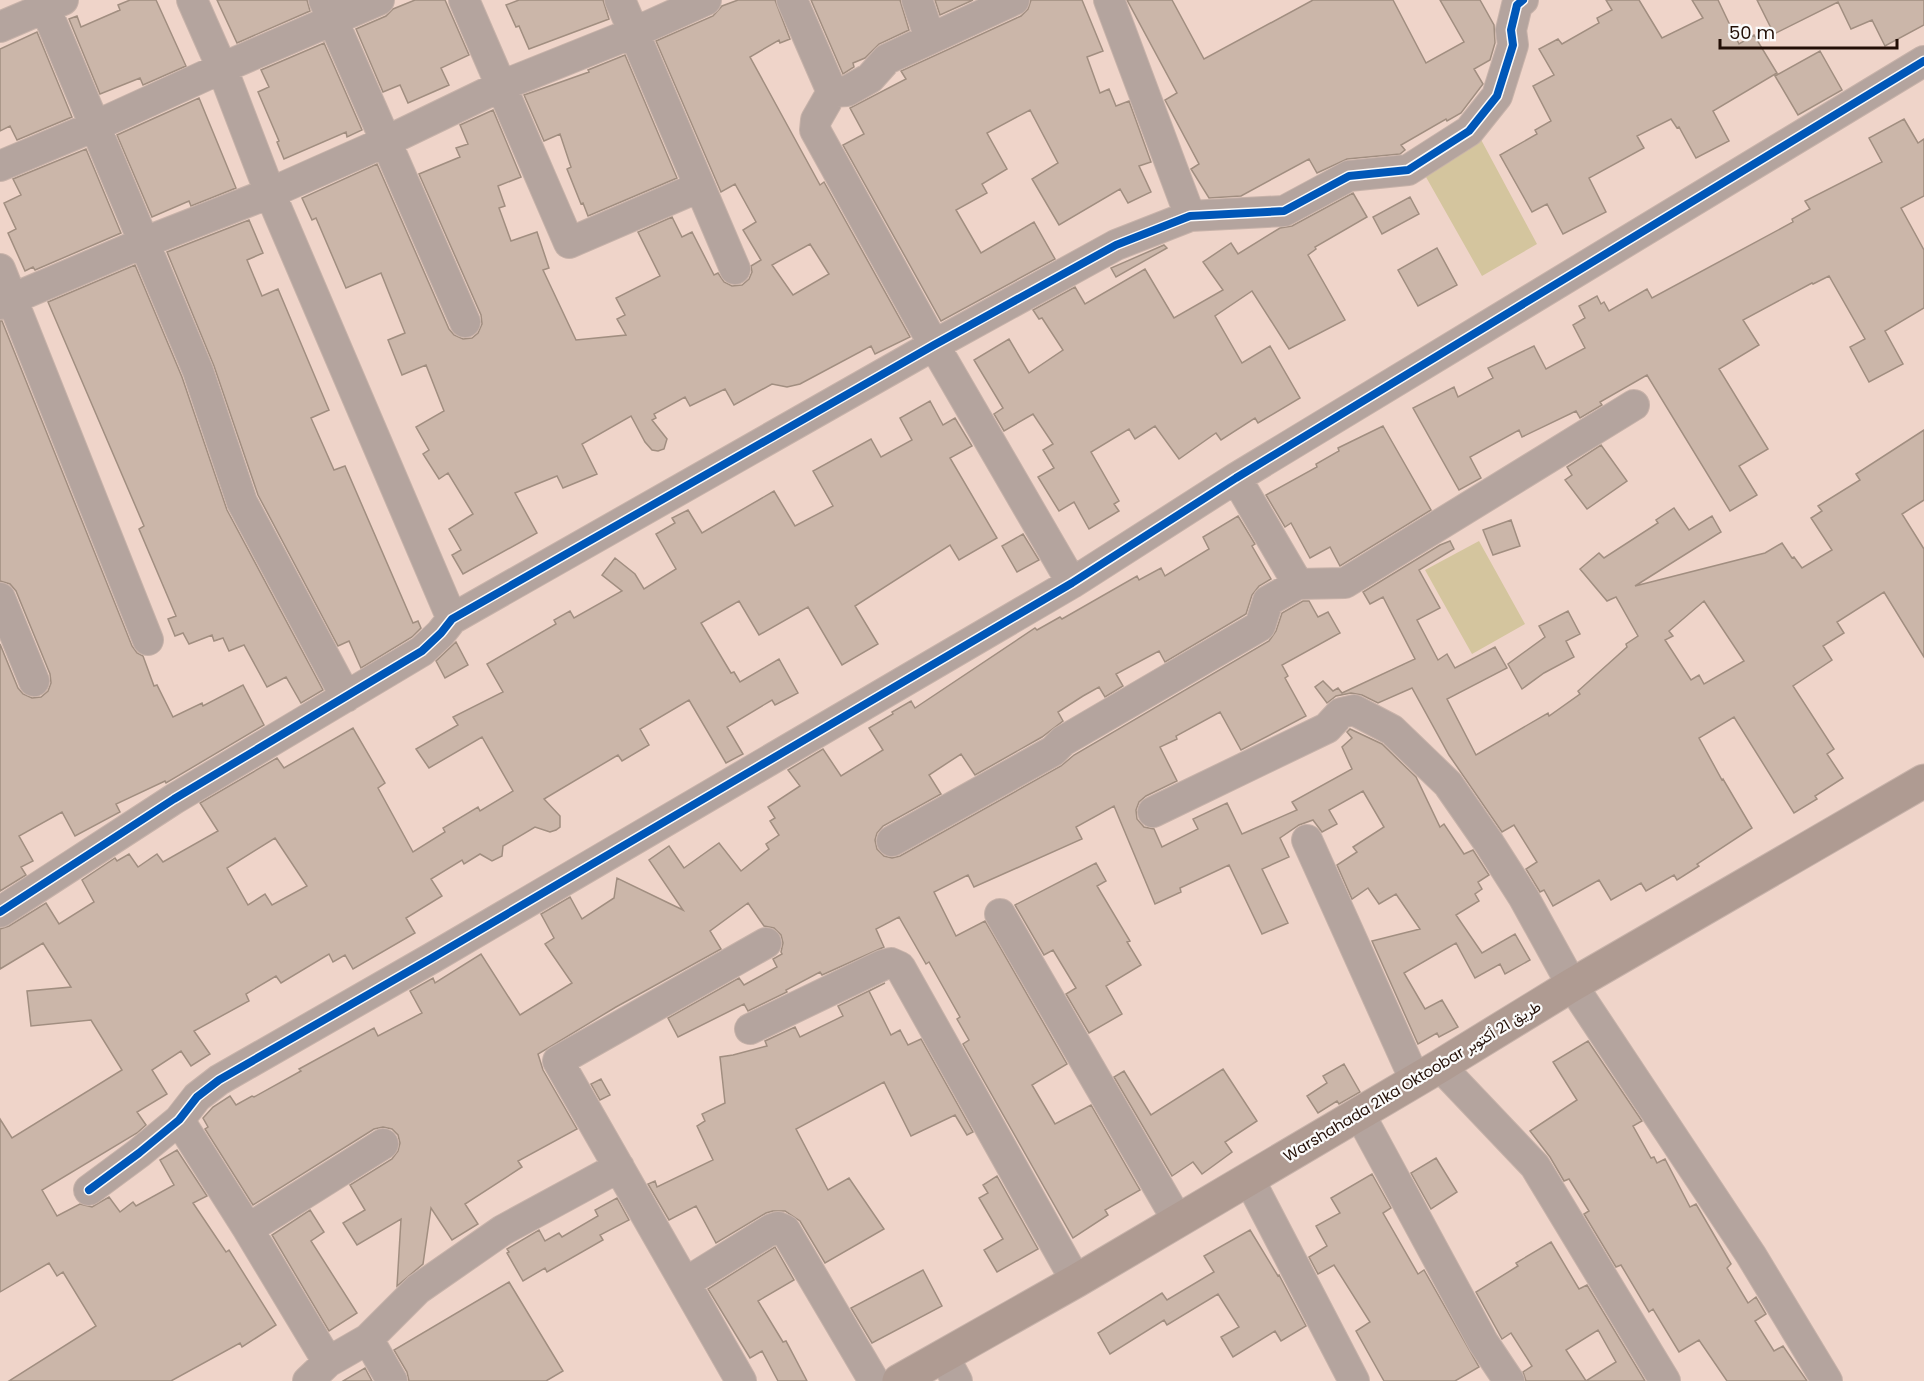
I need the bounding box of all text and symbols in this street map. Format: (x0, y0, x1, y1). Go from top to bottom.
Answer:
scale bar (1720, 12, 1897, 50)
text: 50 m (1729, 20, 1775, 45)
street label: Warshahada 21ka Oktoobar طريق 21 أكتوبر (1279, 995, 1545, 1166)

